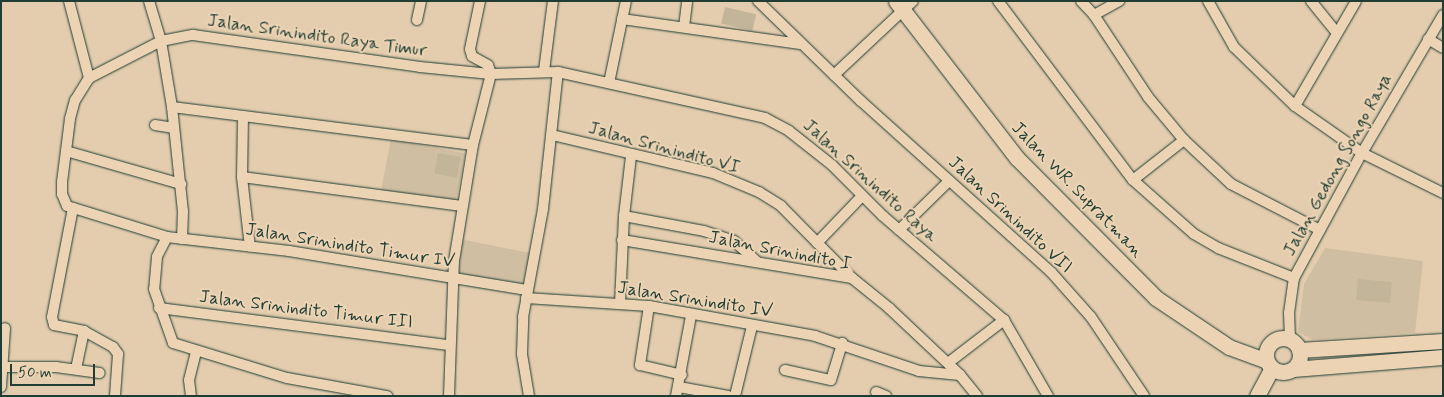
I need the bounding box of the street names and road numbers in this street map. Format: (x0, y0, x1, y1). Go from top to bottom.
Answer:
street label: Jalan Srinindito Raya Timur (206, 10, 428, 62)
street label: Jalan Gedong Songo Raya (1280, 71, 1396, 259)
street label: Jalan Srinindito Raya (799, 115, 941, 247)
street label: Jalan Srinindito VI (586, 117, 742, 179)
street label: Jalan WR. Supratman (1006, 118, 1148, 262)
street label: Jalan Srinindito VII (942, 151, 1078, 279)
street label: Jalan Srinindito Timur IV (247, 219, 453, 273)
street label: Jalan Srinindito I (707, 227, 853, 275)
street label: Jalan Srinindito IV (617, 277, 773, 323)
street label: Jalan Srinindito Timur III (201, 287, 411, 333)

